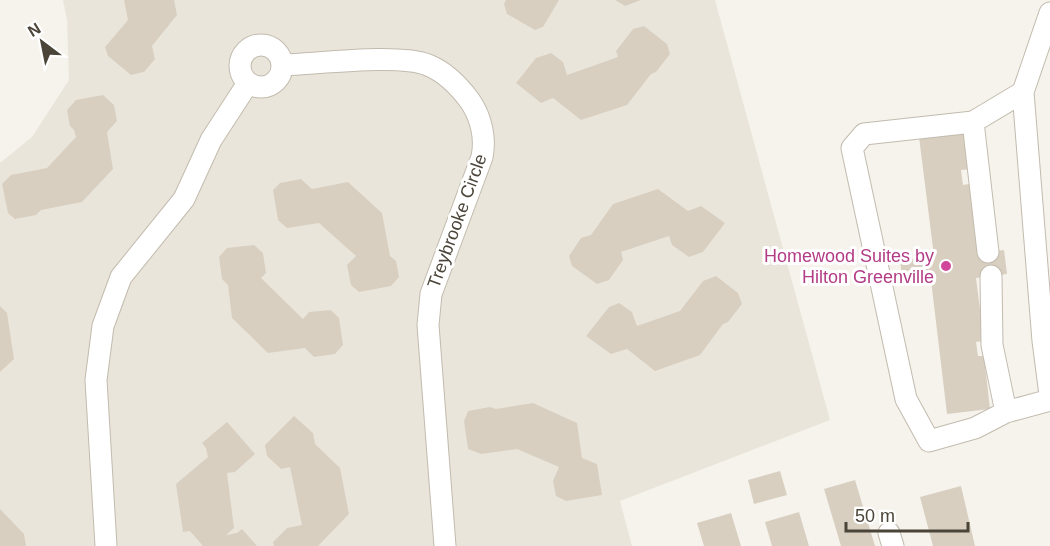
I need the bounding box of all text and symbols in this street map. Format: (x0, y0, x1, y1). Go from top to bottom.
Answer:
north arrow (12, 12, 72, 72)
text: N (25, 19, 44, 40)
street label: Treybrooke Circle (423, 151, 491, 291)
place label: Homewood Suites by Hilton Greenville (764, 246, 934, 287)
marker: Homewood Suites by Hilton Greenville (939, 259, 953, 273)
scale bar (846, 495, 968, 533)
text: 50 m (855, 506, 895, 526)

